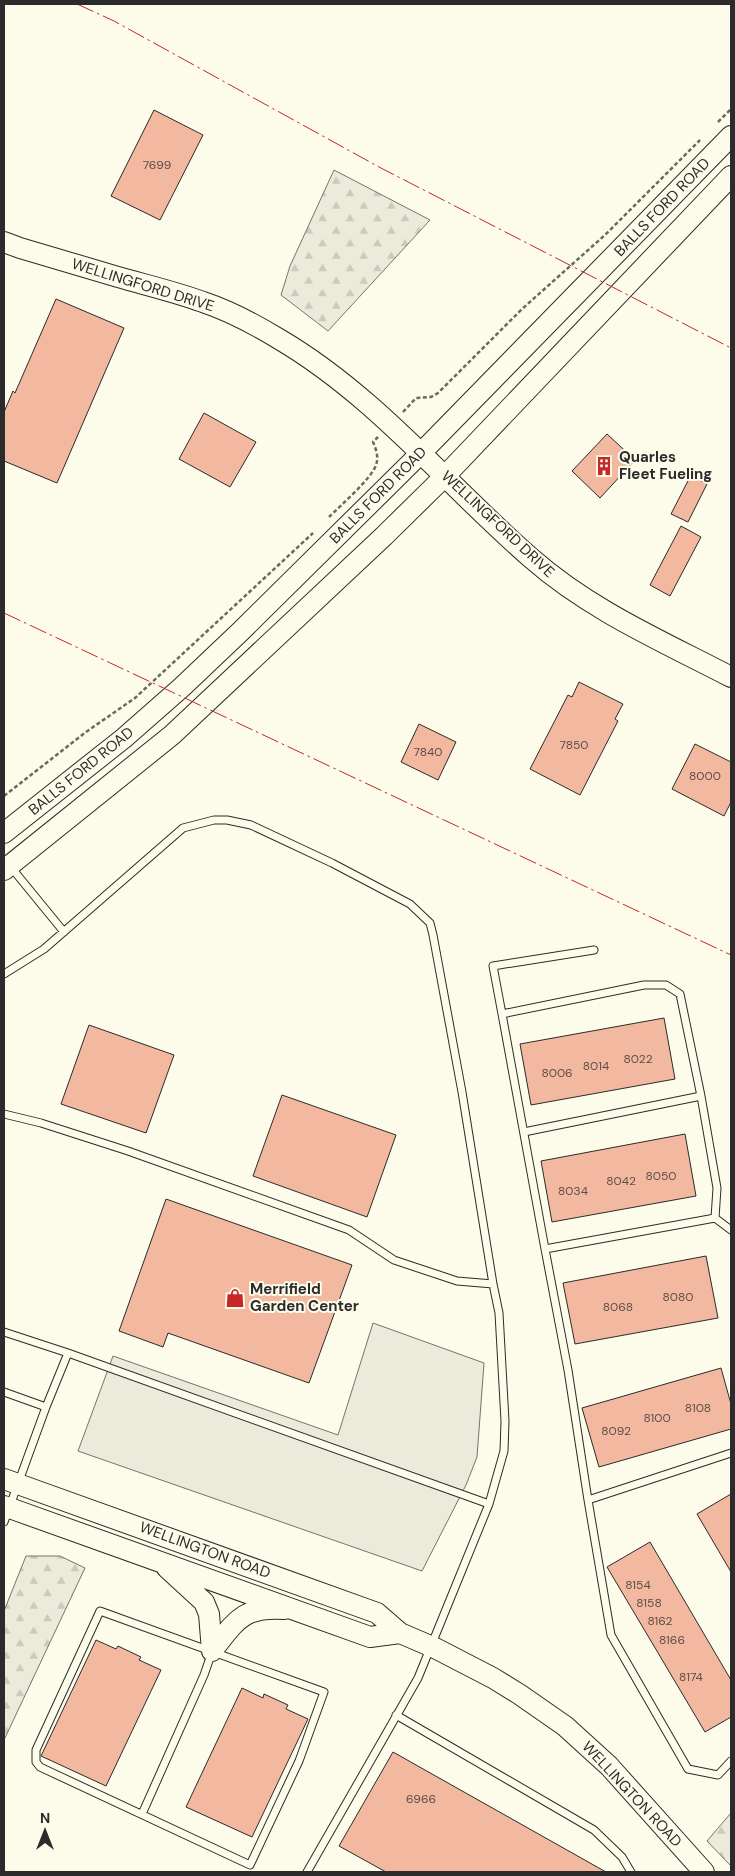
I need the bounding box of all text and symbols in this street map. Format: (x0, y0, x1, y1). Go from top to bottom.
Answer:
street label: BALLS FORD ROAD (610, 153, 714, 261)
house number: 7699 (143, 157, 171, 173)
street label: WELLINGFORD DRIVE (69, 254, 217, 316)
street label: BALLS FORD ROAD (325, 442, 431, 548)
place label: Quarles Fleet Fueling (619, 447, 712, 484)
building icon: Quarles Fleet Fueling (593, 455, 615, 477)
street label: WELLINGFORD DRIVE (437, 466, 559, 582)
street label: BALLS FORD ROAD (24, 722, 138, 820)
house number: 7850 (559, 737, 589, 753)
house number: 7840 (414, 744, 443, 760)
house number: 8000 (689, 768, 721, 784)
house number: 8022 (623, 1051, 653, 1067)
house number: 8014 (583, 1058, 609, 1074)
house number: 8006 (541, 1065, 573, 1081)
house number: 8050 (645, 1168, 677, 1184)
house number: 8042 (606, 1173, 636, 1189)
house number: 8034 (558, 1183, 588, 1199)
place label: Merrifield Garden Center (250, 1279, 359, 1316)
shop icon: Merrifield Garden Center (224, 1287, 246, 1309)
house number: 8080 (662, 1289, 694, 1305)
house number: 8068 (603, 1299, 633, 1315)
house number: 8108 (685, 1400, 711, 1416)
house number: 8100 (643, 1410, 671, 1426)
house number: 8092 (601, 1423, 631, 1439)
street label: WELLINGTON ROAD (137, 1517, 273, 1583)
house number: 8154 (625, 1577, 651, 1593)
house number: 8158 (636, 1595, 662, 1611)
house number: 8162 (648, 1613, 673, 1629)
house number: 8166 (659, 1632, 685, 1648)
house number: 8174 (679, 1669, 703, 1685)
street label: WELLINGTON ROAD (578, 1737, 686, 1851)
house number: 6966 (406, 1791, 436, 1807)
north arrow (20, 1806, 70, 1856)
text: N (40, 1809, 50, 1827)

